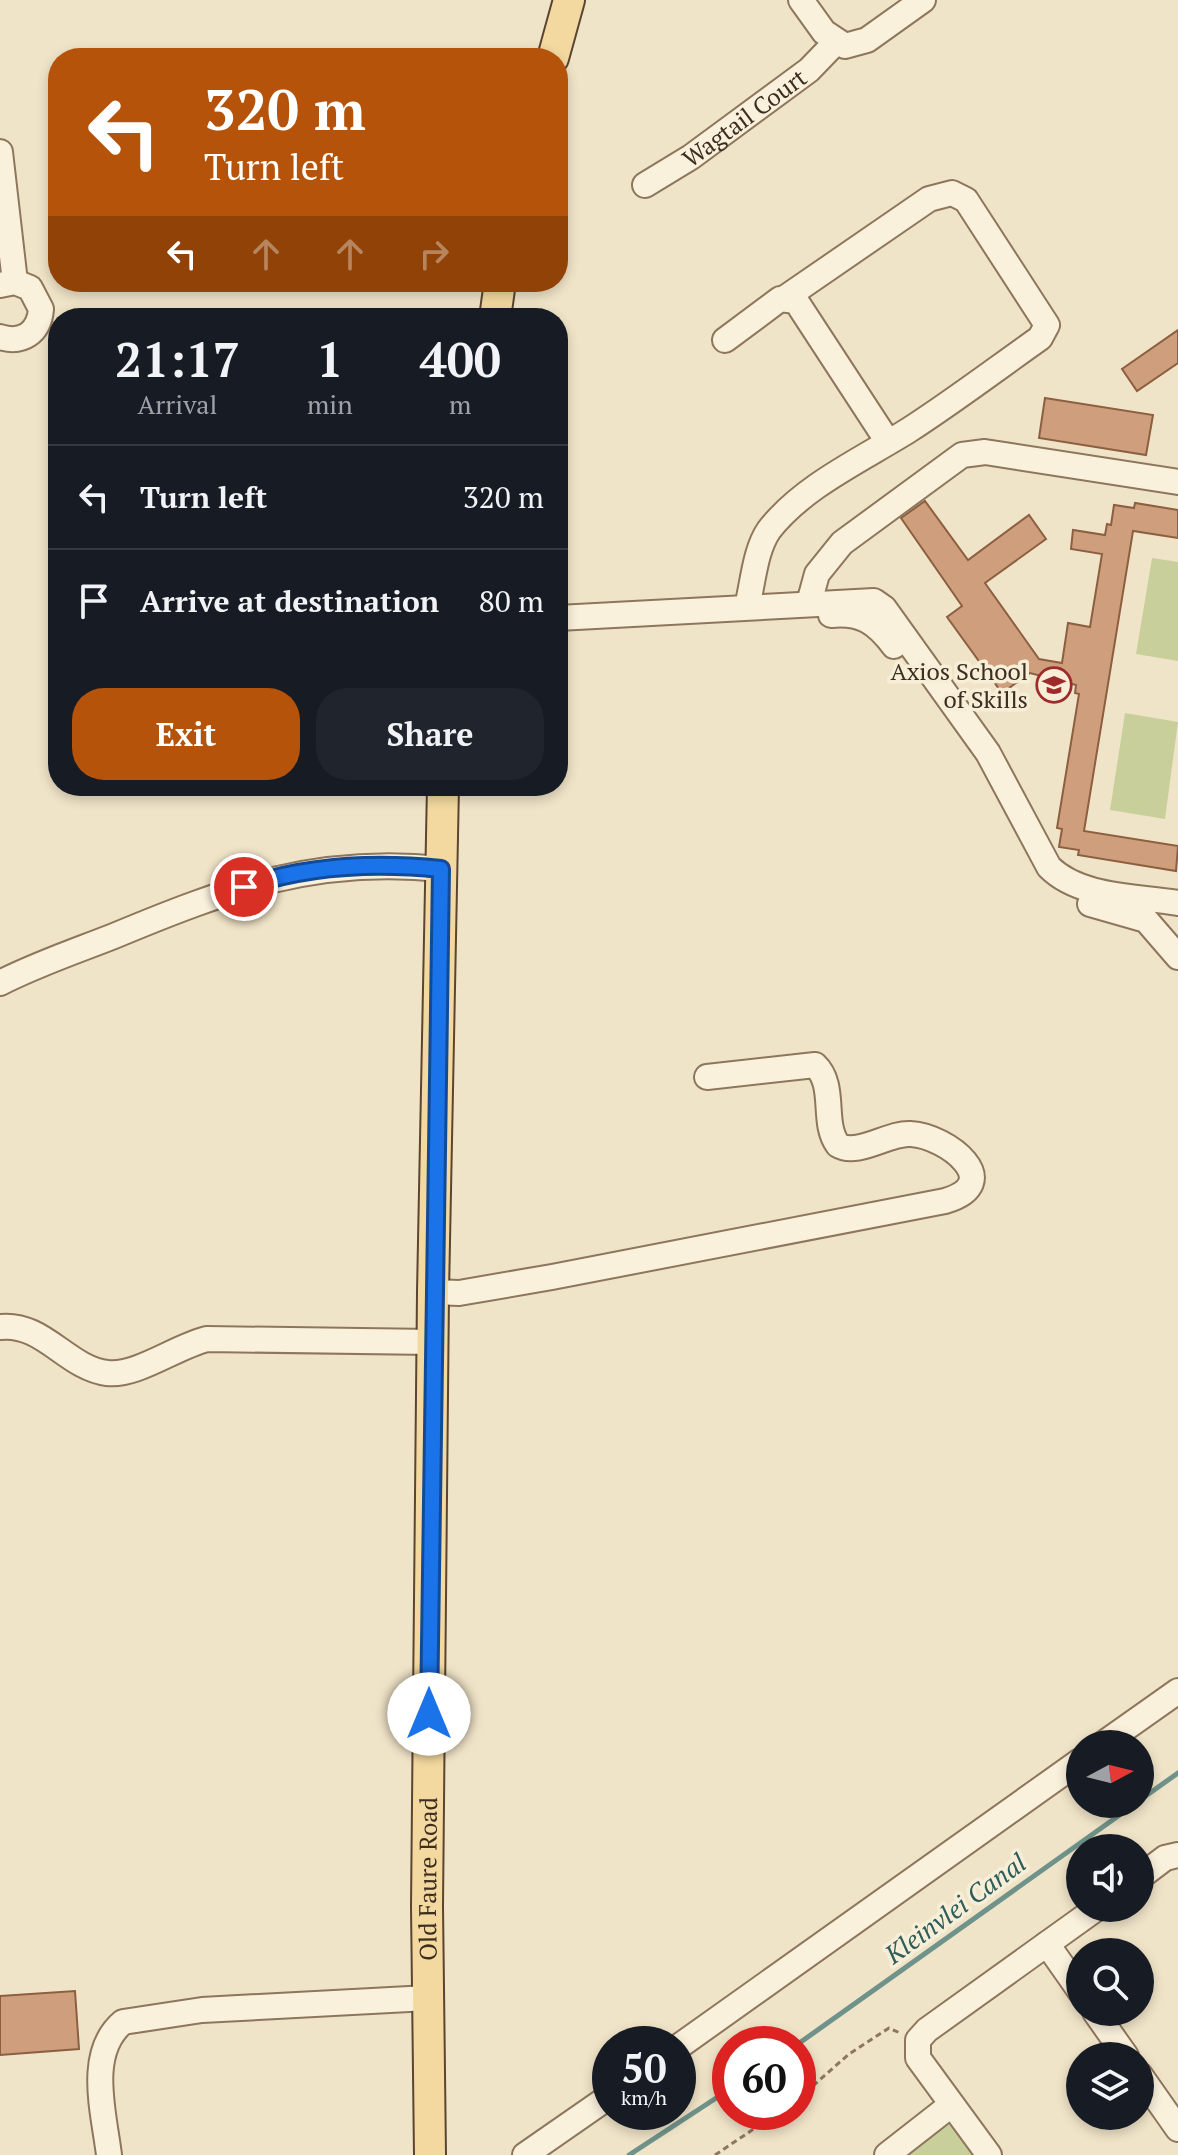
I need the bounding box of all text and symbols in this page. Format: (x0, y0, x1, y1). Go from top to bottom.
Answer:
street label: Wagtail Court (676, 61, 813, 174)
text: 320 m (204, 72, 366, 146)
icon: left (72, 80, 176, 184)
text: Turn left (204, 143, 344, 190)
icon: left (160, 232, 204, 276)
icon: ahead (244, 232, 288, 276)
icon: ahead (328, 232, 372, 276)
icon: right (412, 232, 456, 276)
text: 21:17 (115, 327, 240, 391)
text: 1 (316, 327, 343, 391)
text: 400 (420, 327, 501, 391)
text: Arrival (138, 387, 217, 421)
text: min (307, 387, 353, 421)
text: m (449, 387, 472, 421)
icon: left (72, 475, 116, 519)
text: Turn left (140, 477, 267, 517)
text: 320 m (463, 477, 544, 517)
icon: arrive (72, 579, 116, 623)
text: Arrive at destination (140, 581, 439, 621)
text: 80 m (479, 581, 544, 621)
place label: Axios School of Skills (891, 655, 1028, 715)
school or university icon: Axios School of Skills (1035, 666, 1073, 704)
button: Exit (72, 688, 300, 780)
button: Share (316, 688, 544, 780)
pin (210, 853, 278, 921)
icon: arrive (222, 865, 266, 909)
position arrow (387, 1672, 471, 1756)
north arrow (1066, 1730, 1154, 1818)
map controls (1066, 1730, 1154, 2130)
street label: Old Faure Road (411, 1797, 444, 1961)
button: sound (1066, 1834, 1154, 1922)
water label: Kleinvlei Canal (877, 1845, 1033, 1971)
button: search (1066, 1938, 1154, 2026)
speed limit sign: 60 (712, 2026, 816, 2130)
text: 50 (621, 2041, 667, 2094)
button: layers (1066, 2042, 1154, 2130)
text: km/h (621, 2084, 667, 2111)

